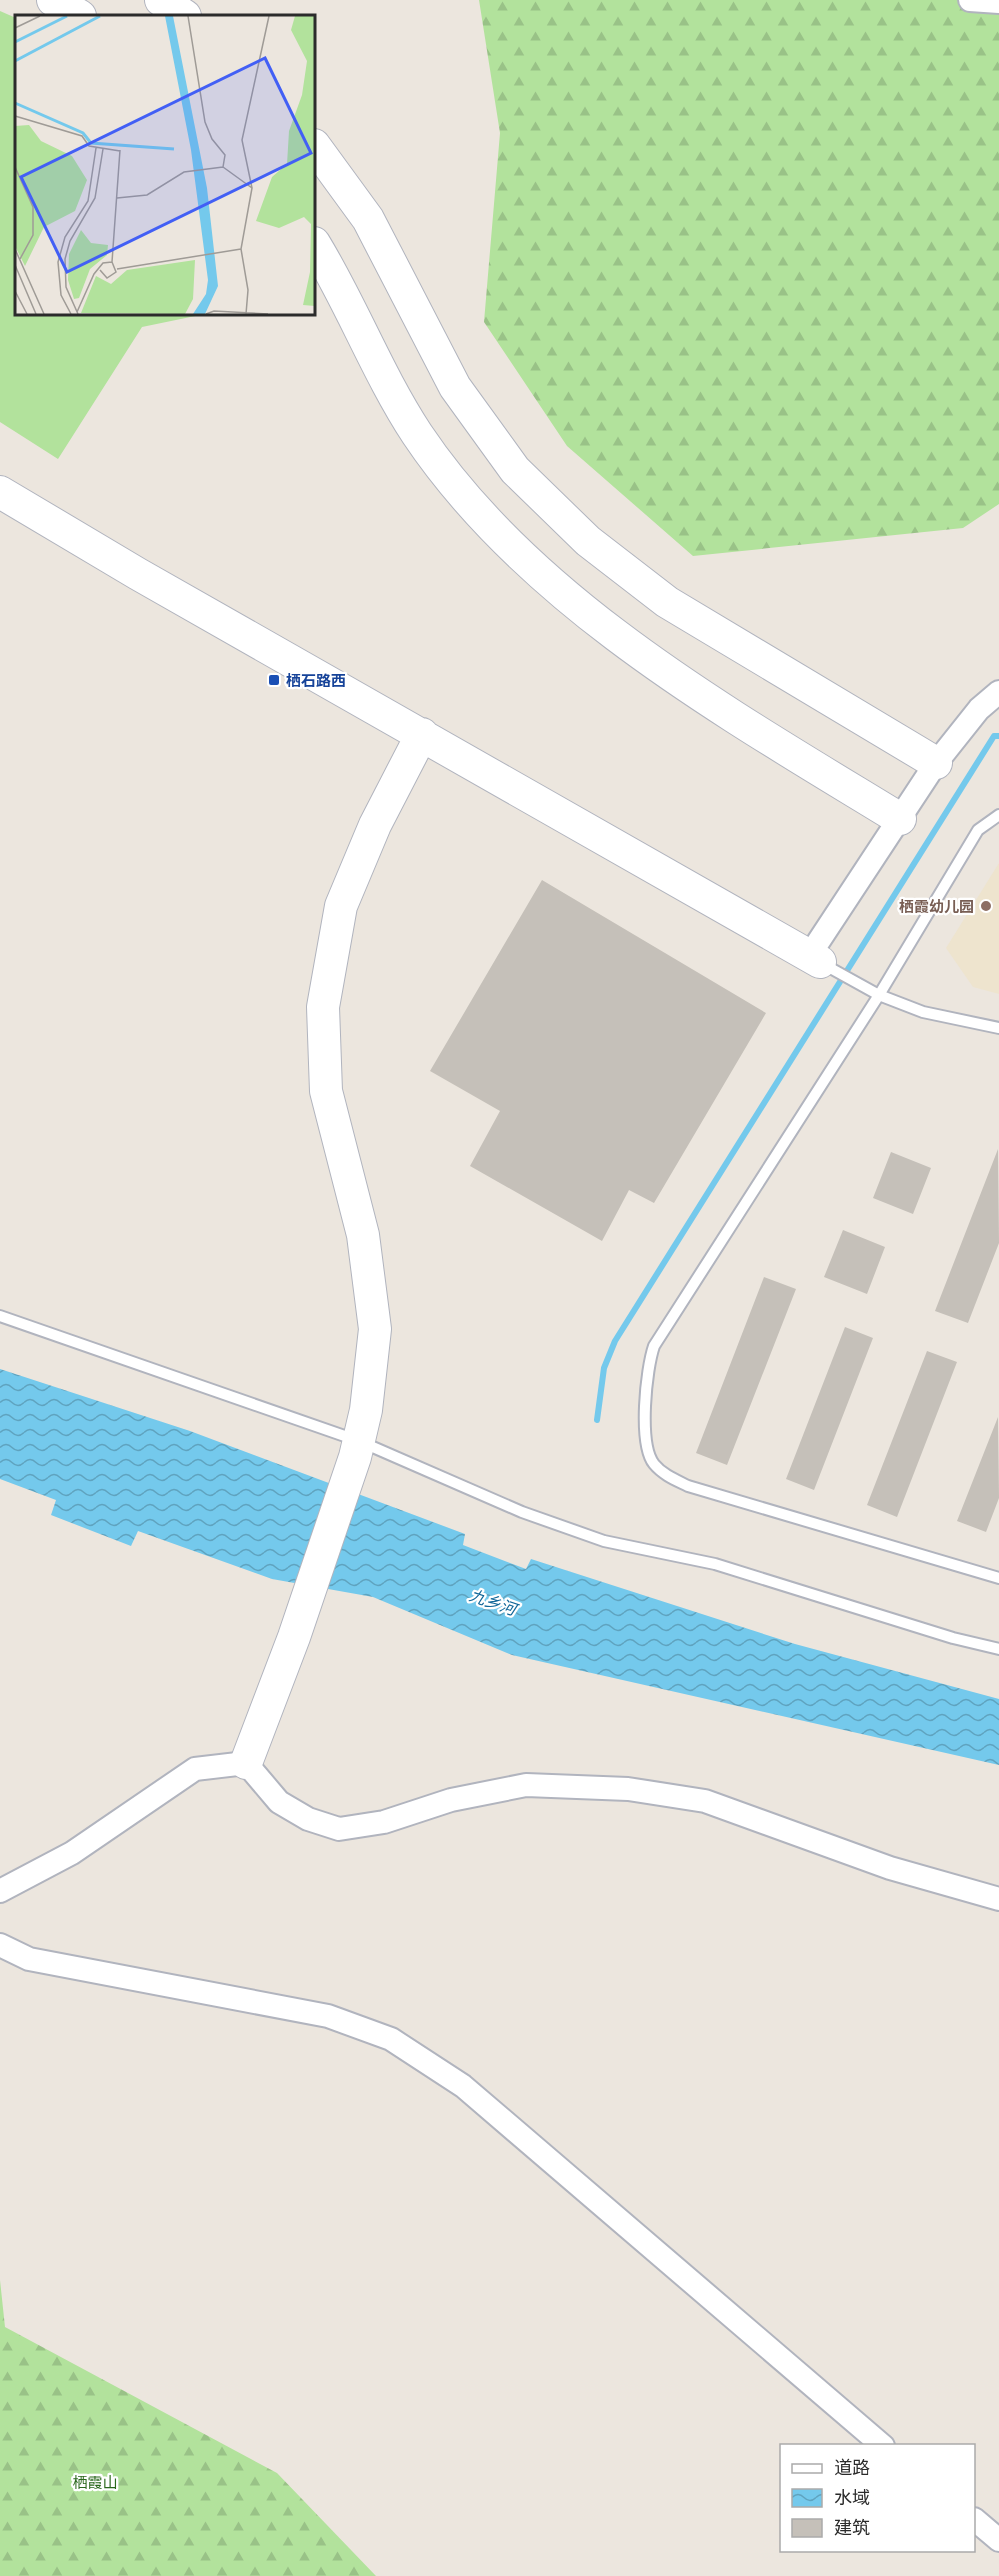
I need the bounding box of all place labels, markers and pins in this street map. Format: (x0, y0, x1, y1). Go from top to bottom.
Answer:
place label: 栖石路西 (286, 672, 346, 689)
marker: 栖石路西 (267, 673, 281, 687)
place label: 栖霞幼儿园 (899, 898, 974, 915)
marker: 栖霞幼儿园 (979, 899, 993, 913)

